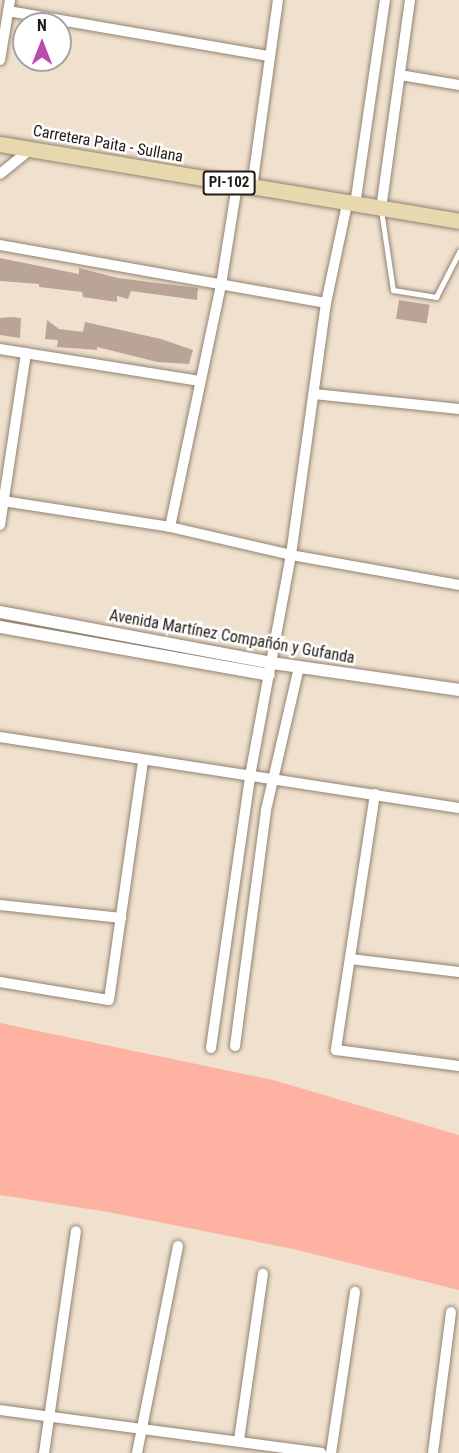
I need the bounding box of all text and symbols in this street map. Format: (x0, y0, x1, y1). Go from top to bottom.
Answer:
north arrow (12, 12, 72, 72)
text: N (37, 16, 47, 35)
street label: Carretera Paita - Sullana (31, 121, 185, 167)
road number: PI-102 (202, 171, 256, 195)
street label: Avenida Martínez Compañón y Gufanda (108, 606, 356, 668)

